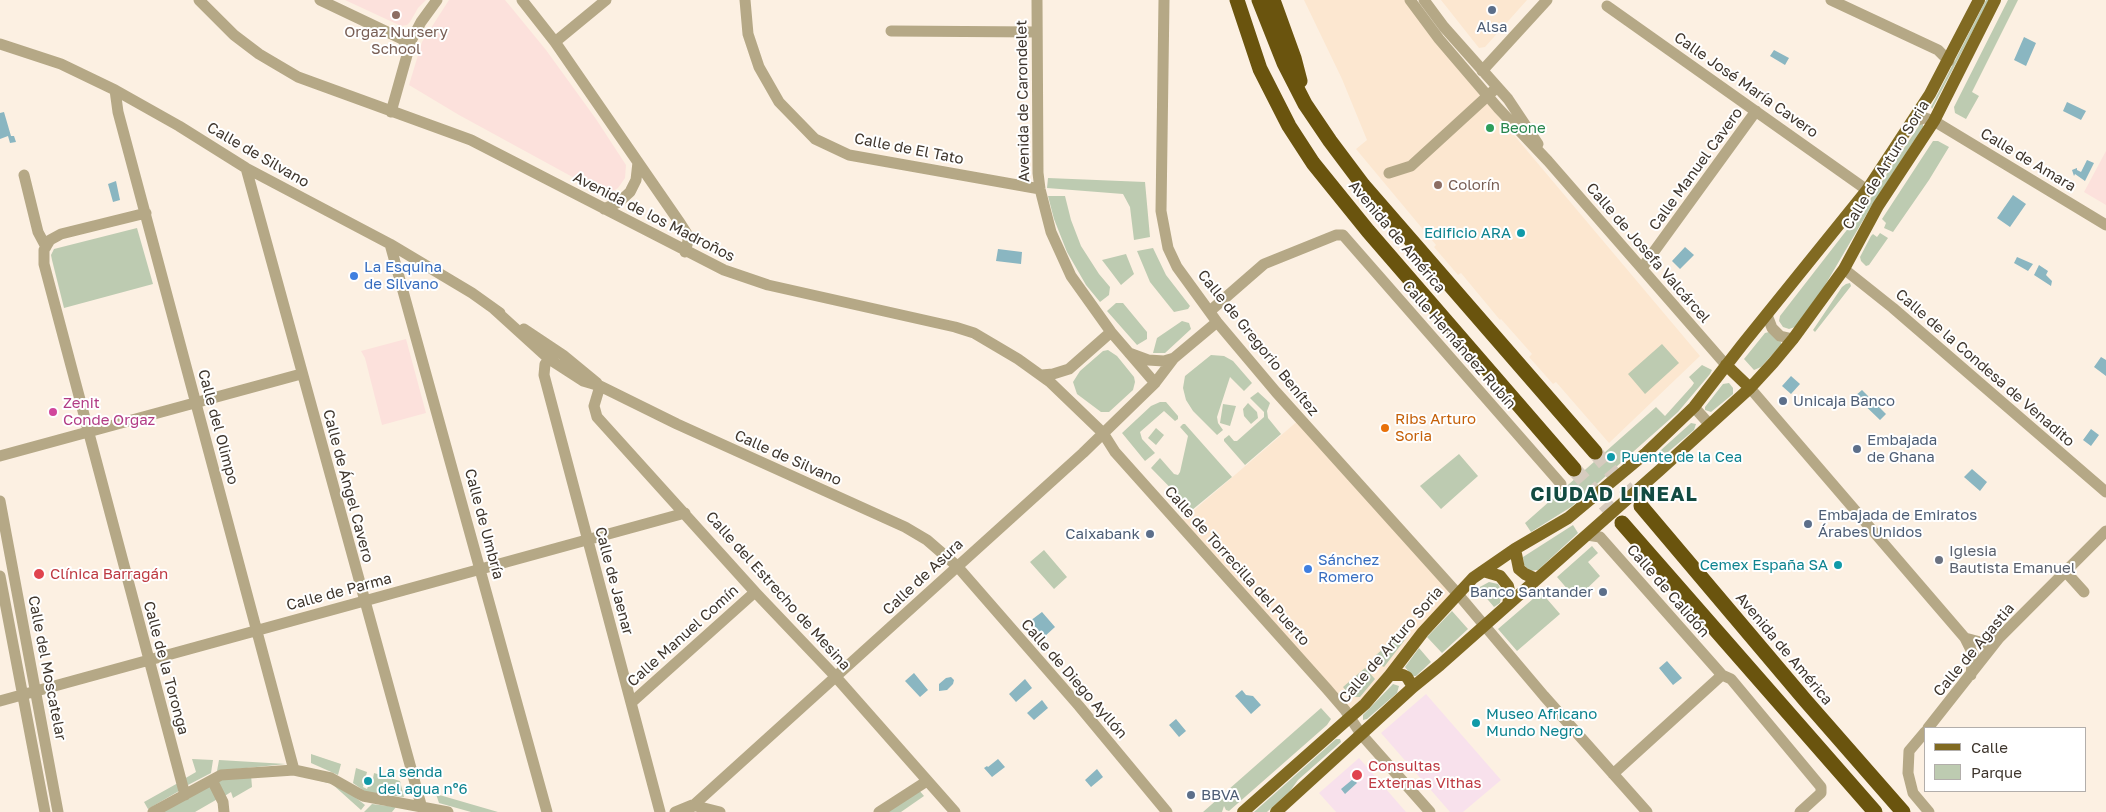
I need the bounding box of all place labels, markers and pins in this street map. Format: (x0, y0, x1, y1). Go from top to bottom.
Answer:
marker: Alsa (1486, 4, 1498, 16)
marker: Orgaz Nursery School (390, 9, 402, 21)
place label: Alsa (1477, 18, 1507, 36)
place label: Orgaz Nursery School (344, 23, 448, 58)
place label: Beone (1500, 119, 1546, 137)
marker: Beone (1484, 122, 1496, 134)
place label: Colorín (1448, 176, 1500, 194)
marker: Colorín (1432, 179, 1444, 191)
place label: Edificio ARA (1424, 224, 1511, 242)
marker: Edificio ARA (1515, 227, 1527, 239)
place label: La Esquina de Silvano (364, 258, 442, 293)
marker: La Esquina de Silvano (348, 270, 360, 282)
place label: Unicaja Banco (1793, 392, 1895, 410)
place label: Zenit Conde Orgaz (63, 394, 155, 429)
marker: Unicaja Banco (1777, 395, 1789, 407)
marker: Zenit Conde Orgaz (47, 406, 59, 418)
place label: Ribs Arturo Soria (1395, 410, 1476, 445)
marker: Ribs Arturo Soria (1379, 422, 1391, 434)
place label: Embajada de Ghana (1867, 431, 1937, 466)
marker: Embajada de Ghana (1851, 443, 1863, 455)
place label: Puente de la Cea (1621, 448, 1742, 466)
marker: Puente de la Cea (1605, 451, 1617, 463)
place label: Embajada de Emiratos Árabes Unidos (1818, 506, 1977, 541)
marker: Embajada de Emiratos Árabes Unidos (1802, 518, 1814, 530)
place label: Caixabank (1065, 525, 1140, 543)
marker: Caixabank (1144, 528, 1156, 540)
place label: Iglesia Bautista Emanuel (1949, 542, 2075, 577)
place label: Sánchez Romero (1318, 551, 1379, 586)
marker: Iglesia Bautista Emanuel (1933, 554, 1945, 566)
place label: Cemex España SA (1700, 556, 1828, 574)
marker: Cemex España SA (1832, 559, 1844, 571)
marker: Sánchez Romero (1302, 563, 1314, 575)
place label: Clínica Barragán (50, 565, 168, 583)
marker: Clínica Barragán (32, 567, 46, 581)
place label: Banco Santander (1470, 583, 1593, 601)
marker: Banco Santander (1597, 586, 1609, 598)
place label: Museo Africano Mundo Negro (1486, 705, 1597, 740)
marker: Museo Africano Mundo Negro (1470, 717, 1482, 729)
place label: Consultas Externas Vithas (1368, 757, 1481, 792)
place label: La senda del agua nº6 (378, 763, 467, 798)
marker: Consultas Externas Vithas (1350, 768, 1364, 782)
marker: La senda del agua nº6 (362, 775, 374, 787)
place label: BBVA (1201, 786, 1240, 804)
marker: BBVA (1185, 789, 1197, 801)

